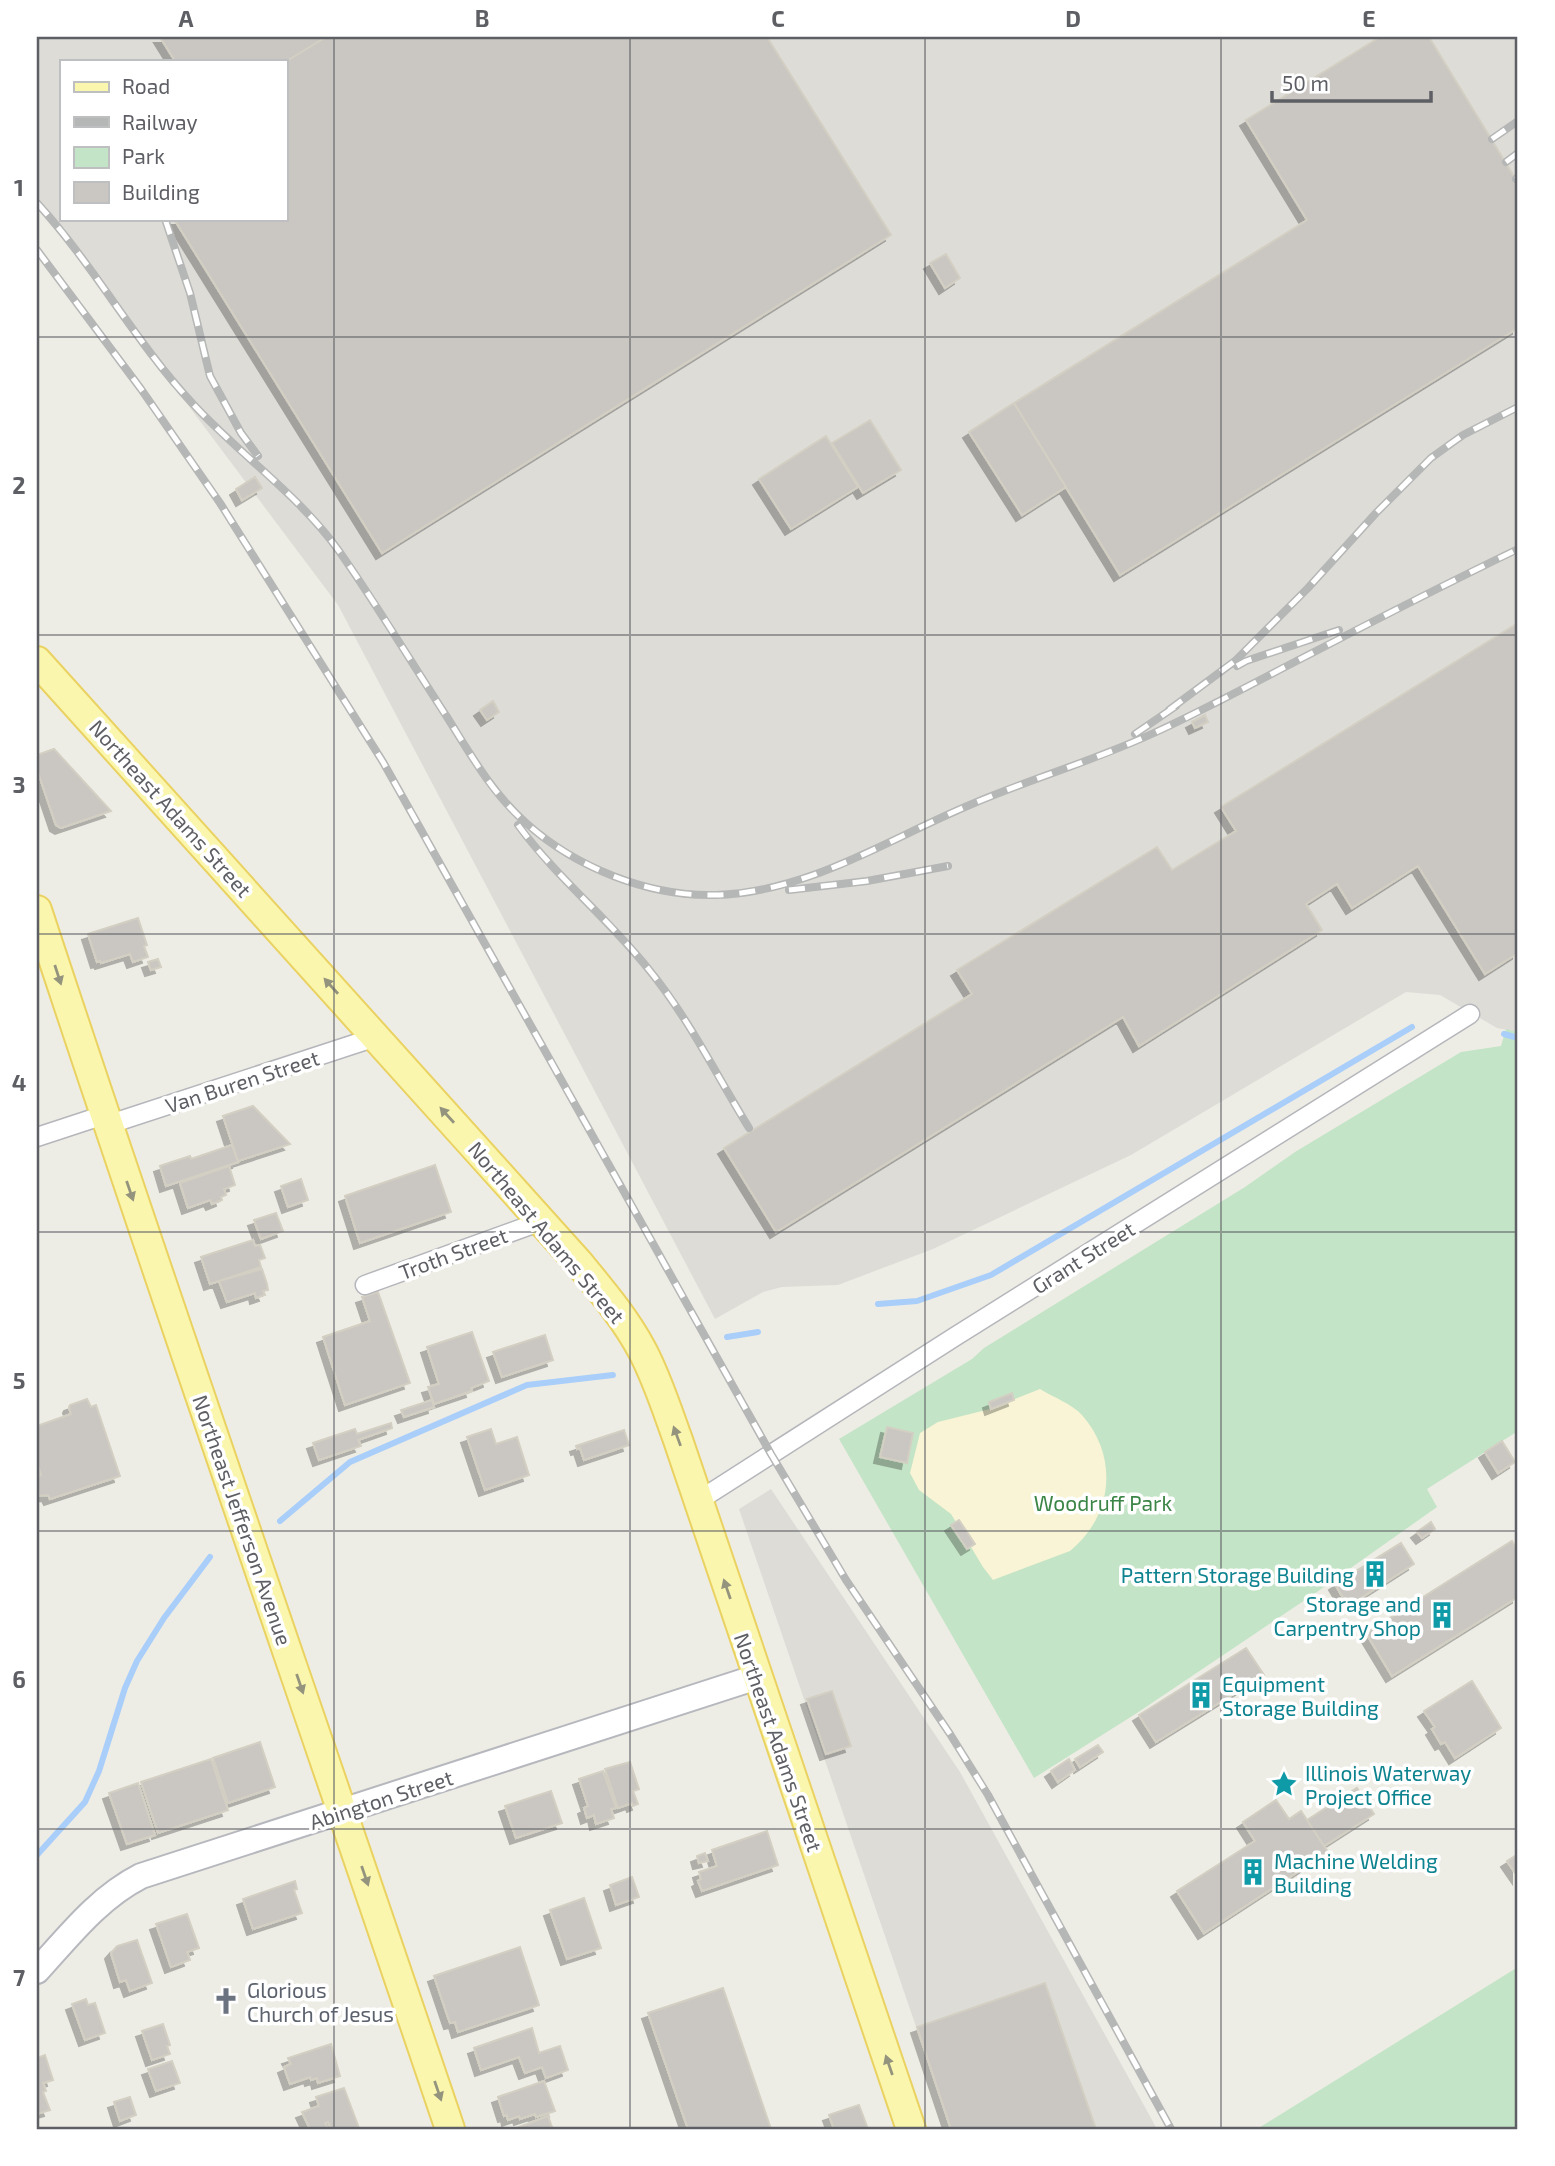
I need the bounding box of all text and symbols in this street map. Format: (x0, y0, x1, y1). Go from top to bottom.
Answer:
text: A (178, 4, 194, 32)
text: B (475, 4, 489, 32)
text: C (771, 4, 785, 32)
text: D (1065, 4, 1081, 32)
text: E (1362, 4, 1376, 32)
legend (60, 60, 287, 220)
scale bar (1272, 60, 1431, 104)
text: 50 m (1282, 70, 1329, 95)
text: Road (122, 73, 170, 98)
text: Railway (122, 109, 198, 134)
text: Park (122, 143, 165, 168)
text: 1 (14, 173, 24, 201)
text: Building (122, 179, 200, 204)
text: 2 (12, 471, 26, 499)
street label: Northeast Adams Street (85, 714, 257, 902)
text: 3 (12, 770, 26, 798)
one-way arrow (53, 965, 64, 986)
one-way arrow (323, 977, 339, 995)
street label: Van Buren Street (162, 1044, 322, 1118)
text: 4 (12, 1068, 26, 1096)
one-way arrow (439, 1107, 455, 1124)
street label: Northeast Adams Street (464, 1136, 630, 1328)
one-way arrow (125, 1181, 136, 1202)
street label: Grant Street (1027, 1216, 1139, 1298)
street label: Troth Street (395, 1222, 511, 1284)
text: 5 (13, 1366, 25, 1394)
street label: Northeast Jefferson Avenue (188, 1391, 298, 1649)
one-way arrow (671, 1426, 682, 1447)
park label: Woodruff Park (1034, 1490, 1172, 1515)
building icon: Pattern Storage Building (1360, 1559, 1390, 1589)
place label: Pattern Storage Building (1121, 1562, 1354, 1587)
one-way arrow (721, 1578, 732, 1599)
place label: Storage and Carpentry Shop (1274, 1591, 1421, 1640)
building icon: Storage and Carpentry Shop (1427, 1600, 1457, 1630)
street label: Northeast Adams Street (730, 1629, 828, 1855)
text: 6 (12, 1665, 26, 1693)
place label: Equipment Storage Building (1222, 1671, 1379, 1720)
one-way arrow (295, 1674, 306, 1695)
building icon: Equipment Storage Building (1186, 1680, 1216, 1710)
place label: Illinois Waterway Project Office (1305, 1760, 1471, 1810)
street label: Abington Street (306, 1764, 456, 1834)
place icon: Illinois Waterway Project Office (1269, 1769, 1299, 1799)
place label: Machine Welding Building (1274, 1848, 1438, 1897)
building icon: Machine Welding Building (1238, 1857, 1268, 1887)
one-way arrow (360, 1865, 371, 1886)
text: 7 (13, 1963, 25, 1991)
place label: Glorious Church of Jesus (247, 1977, 394, 2026)
church icon: Glorious Church of Jesus (211, 1986, 241, 2016)
one-way arrow (883, 2054, 894, 2075)
one-way arrow (433, 2081, 444, 2102)

